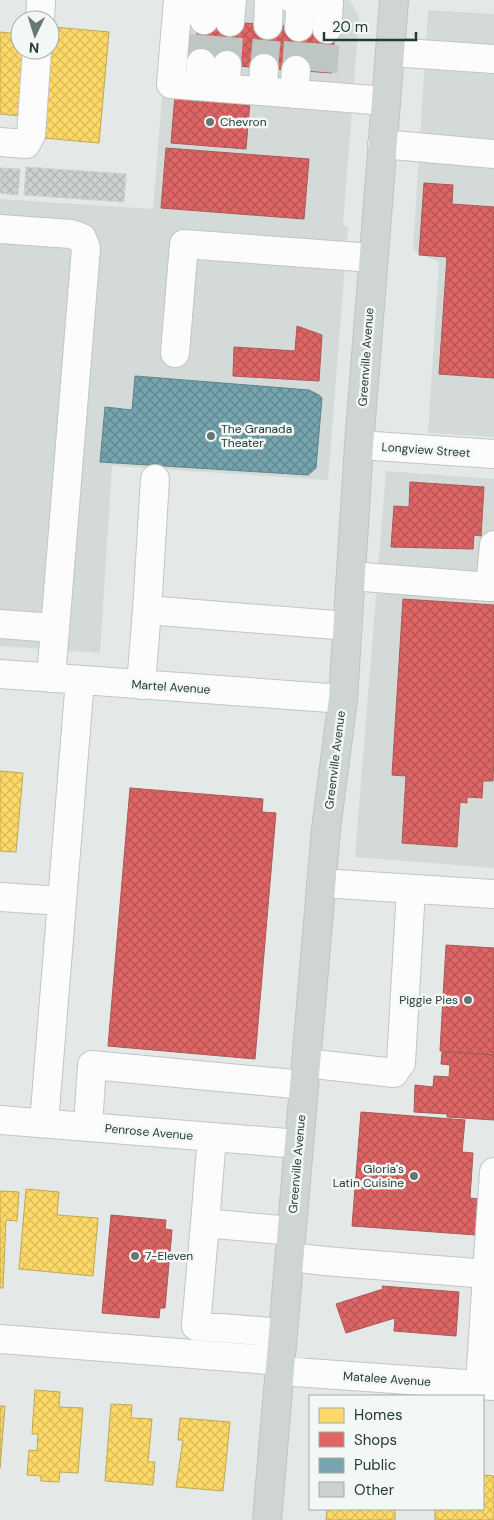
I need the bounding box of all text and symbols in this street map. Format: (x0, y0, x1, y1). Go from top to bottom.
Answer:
north arrow (10, 10, 60, 60)
scale bar (324, 10, 416, 42)
text: 20 m (332, 17, 368, 37)
text: N (28, 39, 40, 57)
place label: Chevron (220, 114, 267, 130)
marker: Chevron (204, 116, 216, 128)
street label: Greenville Avenue (355, 307, 377, 407)
place label: The Granada Theater (221, 421, 292, 451)
marker: The Granada Theater (205, 430, 217, 442)
street label: Longview Street (381, 439, 471, 461)
street label: Martel Avenue (131, 676, 211, 698)
street label: Greenville Avenue (321, 710, 349, 810)
place label: Piggie Pies (399, 992, 458, 1008)
marker: Piggie Pies (462, 994, 474, 1006)
street label: Greenville Avenue (285, 1114, 309, 1214)
street label: Penrose Avenue (104, 1120, 194, 1144)
place label: Gloria's Latin Cuisine (333, 1161, 404, 1191)
marker: Gloria's Latin Cuisine (408, 1170, 420, 1182)
place label: 7-Eleven (145, 1248, 193, 1264)
marker: 7-Eleven (129, 1250, 141, 1262)
street label: Matalee Avenue (343, 1368, 432, 1390)
legend (309, 1395, 484, 1510)
text: Homes (354, 1405, 403, 1425)
text: Shops (354, 1430, 397, 1450)
text: Public (354, 1455, 396, 1475)
text: Other (354, 1480, 395, 1500)

